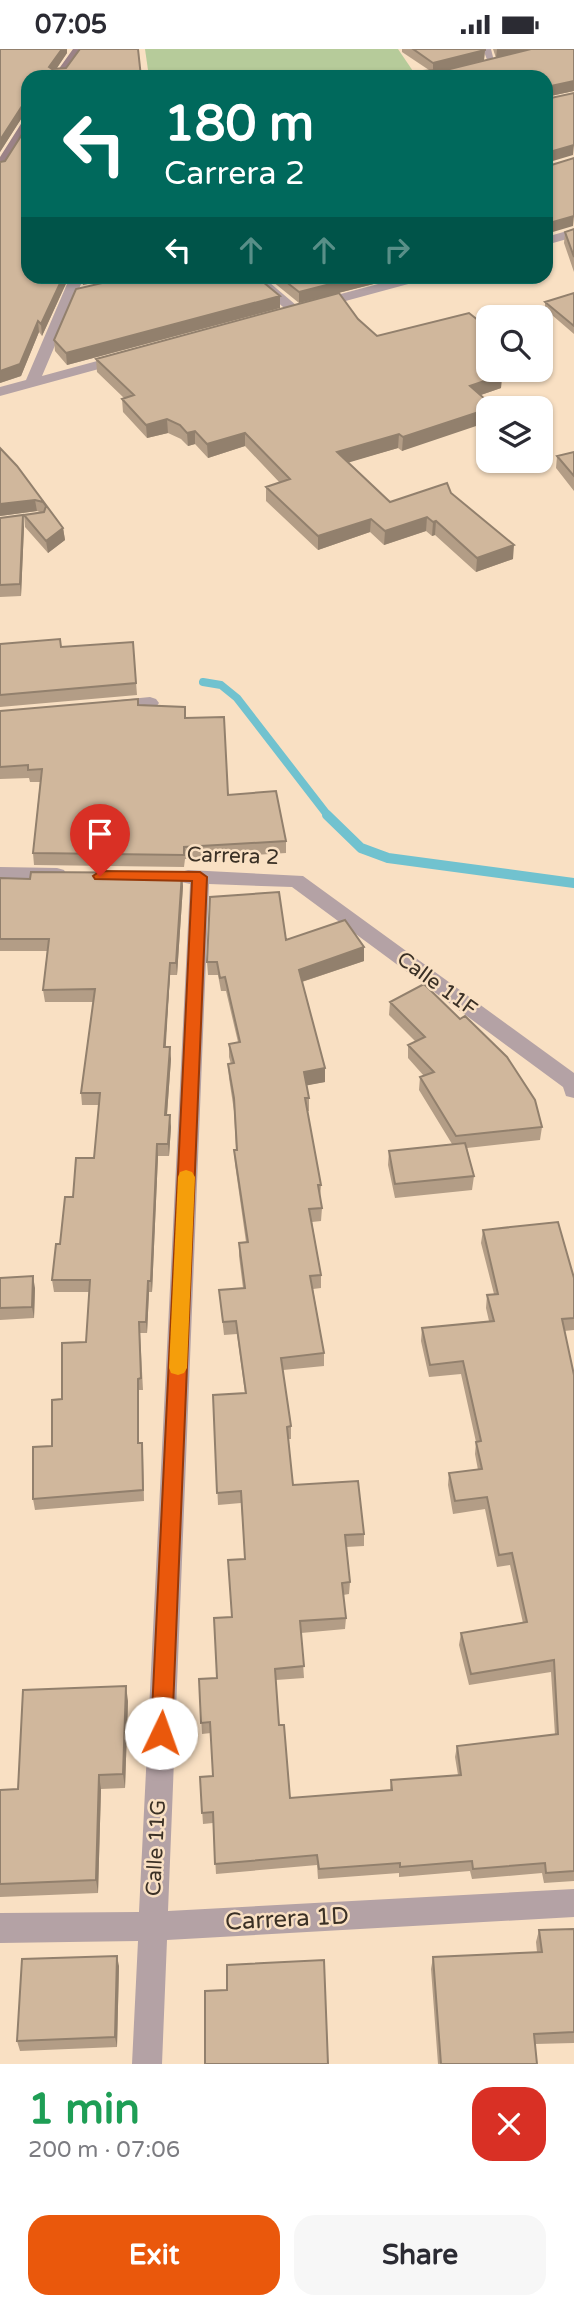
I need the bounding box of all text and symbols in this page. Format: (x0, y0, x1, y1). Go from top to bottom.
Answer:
text: 07:05 (35, 9, 107, 40)
text: 180 m (164, 95, 314, 154)
icon: left (49, 98, 140, 189)
text: Carrera 2 (164, 155, 305, 193)
icon: left (159, 231, 197, 269)
icon: ahead (232, 231, 270, 269)
icon: ahead (305, 231, 343, 269)
icon: right (378, 231, 416, 269)
map controls (476, 305, 553, 473)
button: search (476, 305, 553, 382)
button: layers (476, 396, 553, 473)
pin (70, 804, 130, 876)
icon: arrive (81, 815, 119, 853)
street label: Carrera 2 (186, 842, 280, 870)
street label: Calle 11F (392, 946, 482, 1022)
position arrow (124, 1696, 198, 1770)
street label: Calle 11G (141, 1799, 171, 1897)
street label: Carrera 1D (224, 1901, 350, 1937)
text: 1 min (28, 2084, 140, 2135)
button: close (472, 2087, 546, 2161)
text: 200 m · 07:06 (28, 2136, 180, 2164)
button: Exit (28, 2215, 280, 2295)
button: Share (294, 2215, 546, 2295)

